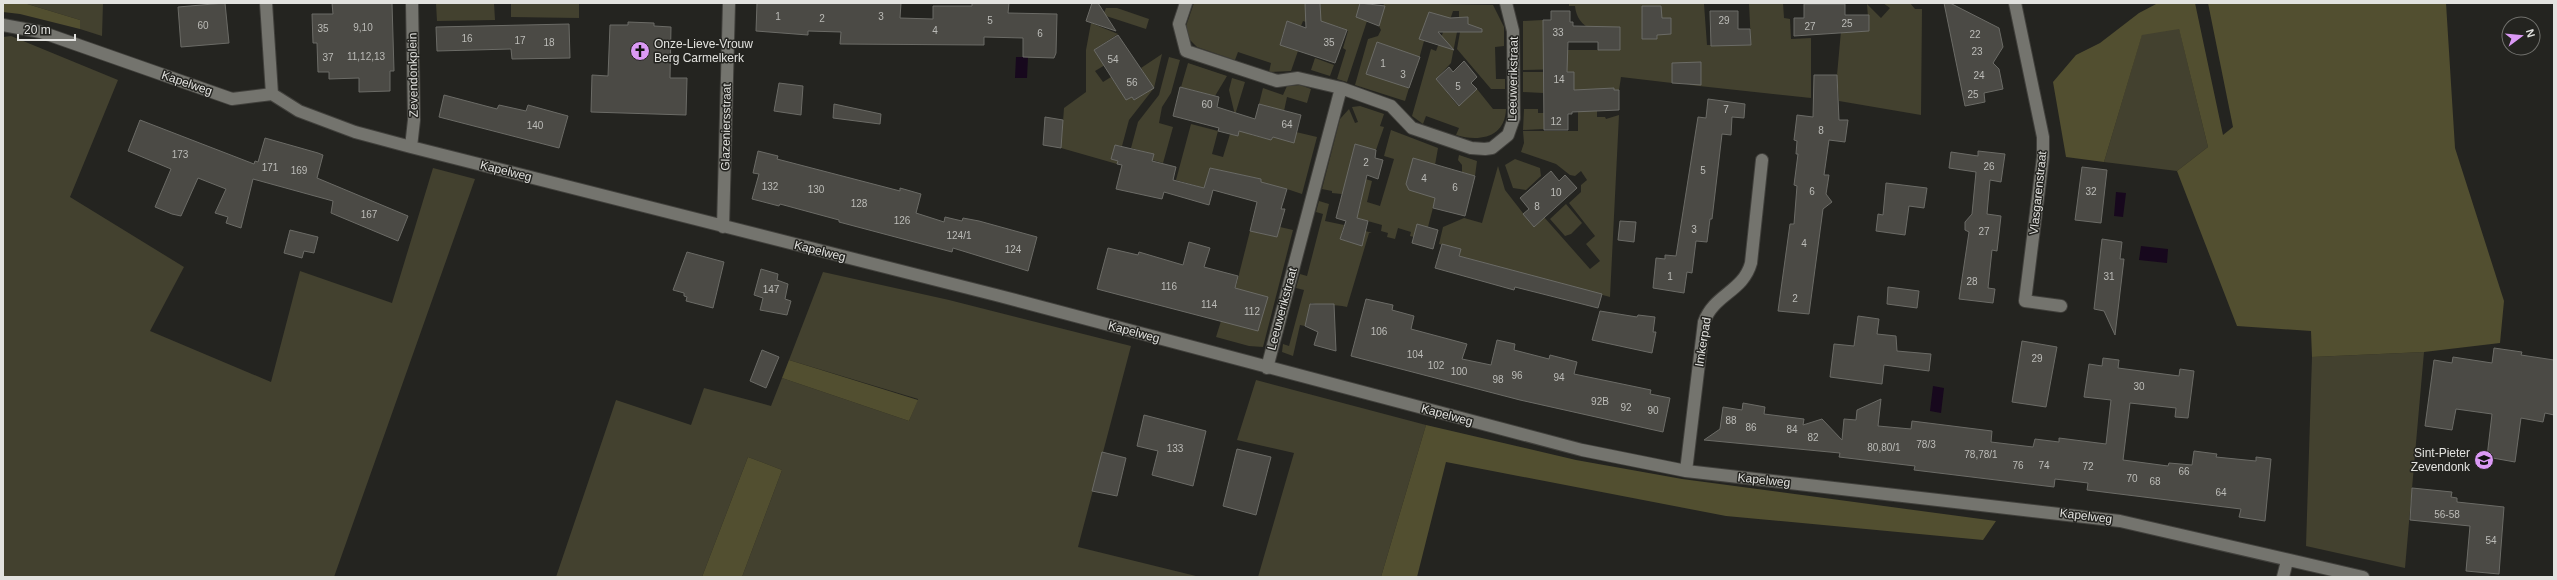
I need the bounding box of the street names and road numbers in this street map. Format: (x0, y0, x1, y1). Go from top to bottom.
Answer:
street label: Zevendonkplein (405, 33, 421, 117)
street label: Leeuwerikstraat (1505, 36, 1521, 121)
street label: Kapelweg (160, 68, 214, 98)
street label: Glazeniersstraat (718, 83, 734, 171)
street label: Vlasgarenstraat (2027, 150, 2049, 236)
street label: Kapelweg (479, 158, 533, 184)
street label: Kapelweg (793, 238, 847, 264)
street label: Leeuwerikstraat (1264, 266, 1300, 352)
street label: Imkerpad (1692, 316, 1714, 368)
street label: Kapelweg (1107, 318, 1161, 346)
street label: Kapelweg (1420, 401, 1474, 429)
street label: Kapelweg (1737, 470, 1791, 490)
street label: Kapelweg (2059, 506, 2113, 526)

